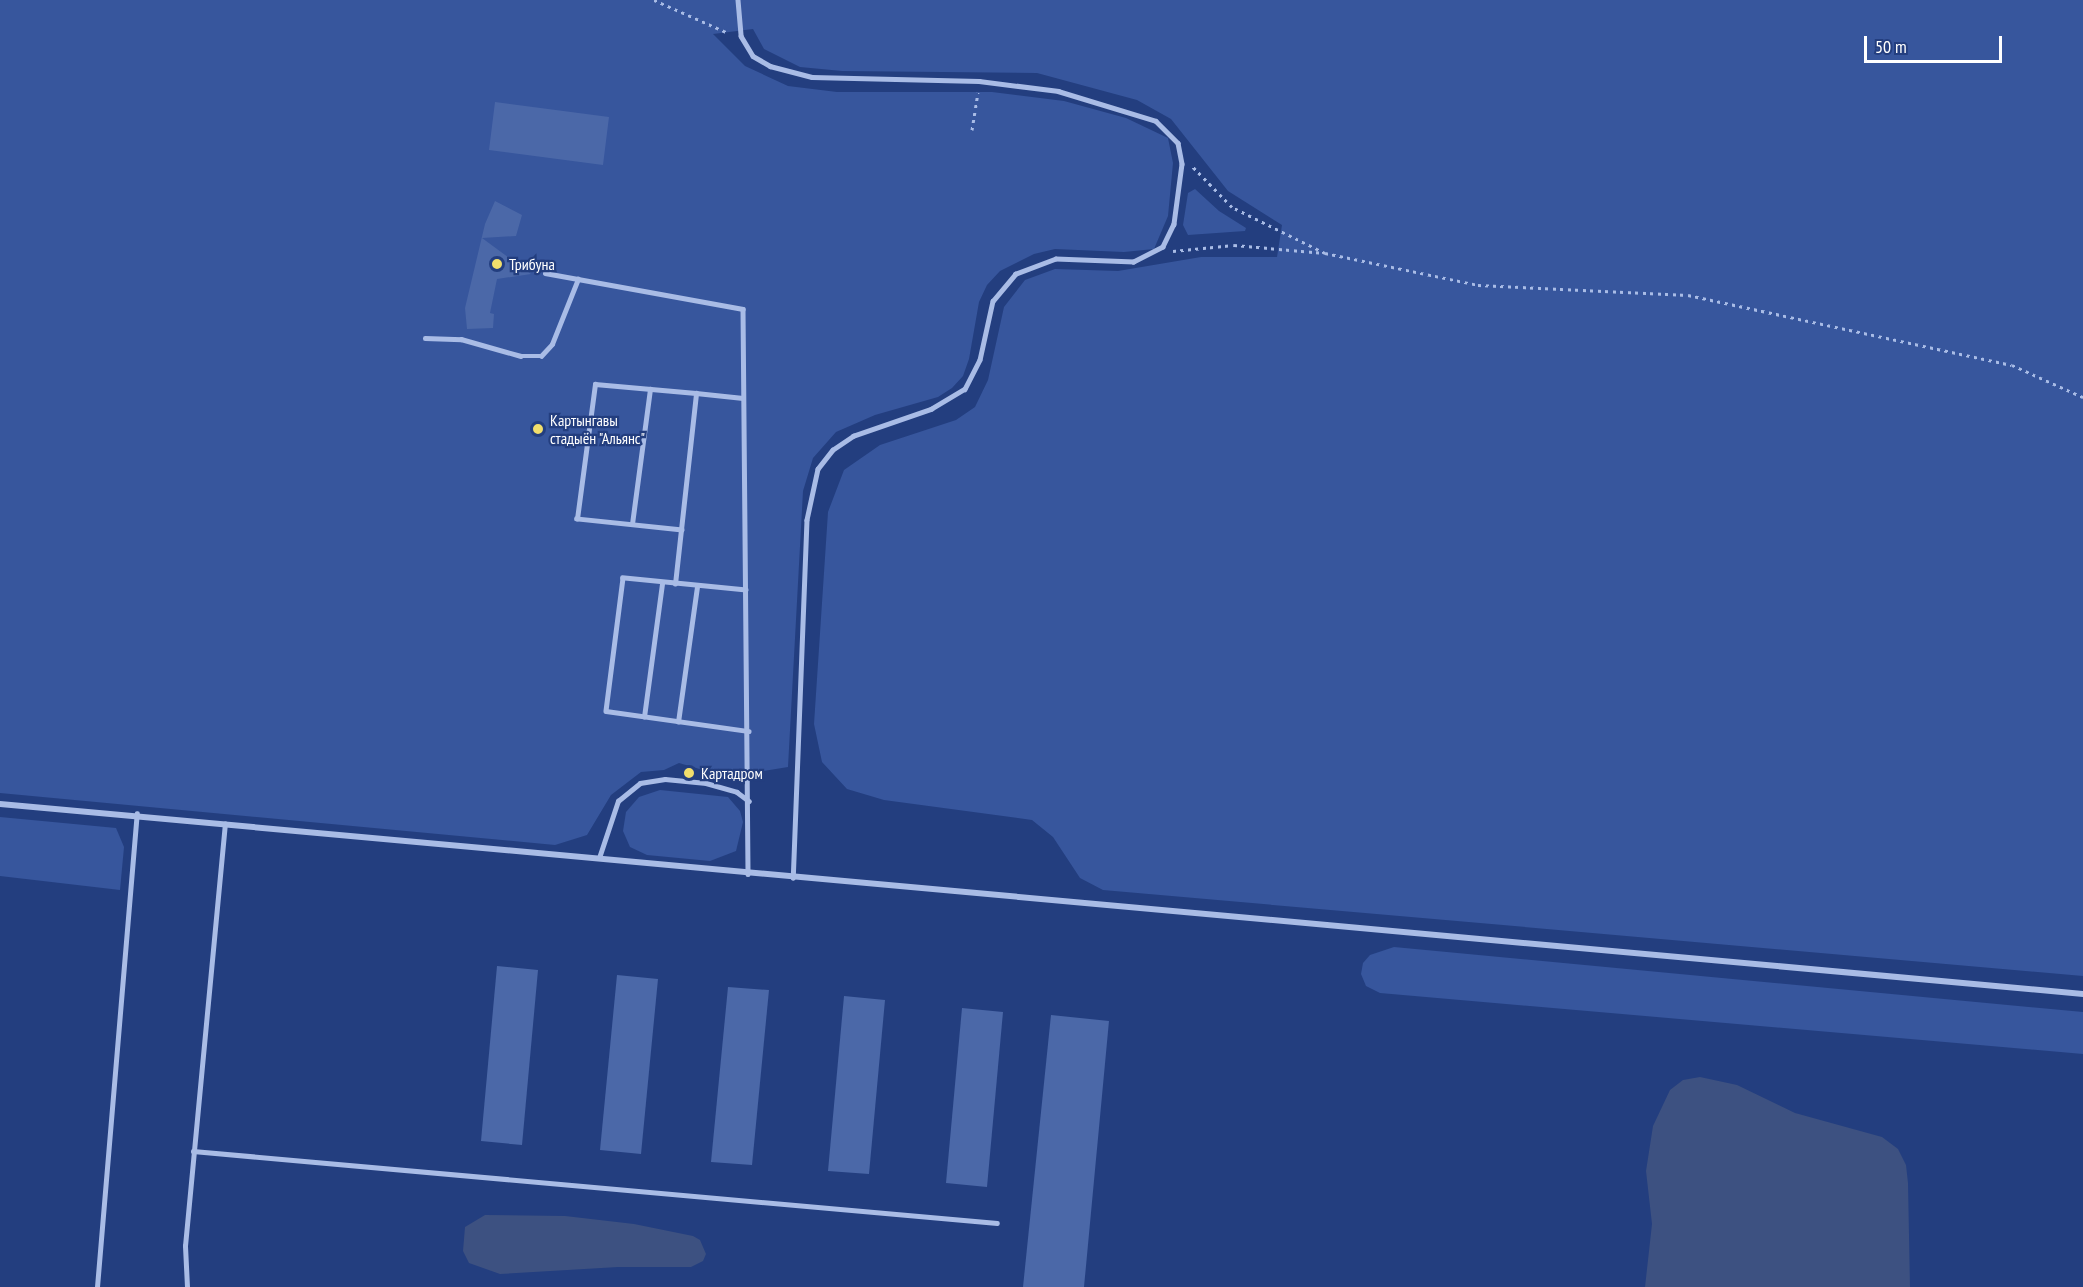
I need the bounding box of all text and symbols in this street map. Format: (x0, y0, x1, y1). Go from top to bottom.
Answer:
scale bar (1867, 24, 2005, 62)
text: 50 m (1875, 35, 1907, 58)
place label: Трибуна (509, 254, 555, 274)
marker: Трибуна (490, 257, 504, 271)
place label: Картынгавы стадыён "Альянс" (550, 410, 646, 448)
marker: Картынгавы стадыён "Альянс" (531, 422, 545, 436)
place label: Картадром (701, 763, 763, 783)
marker: Картадром (682, 766, 696, 780)

